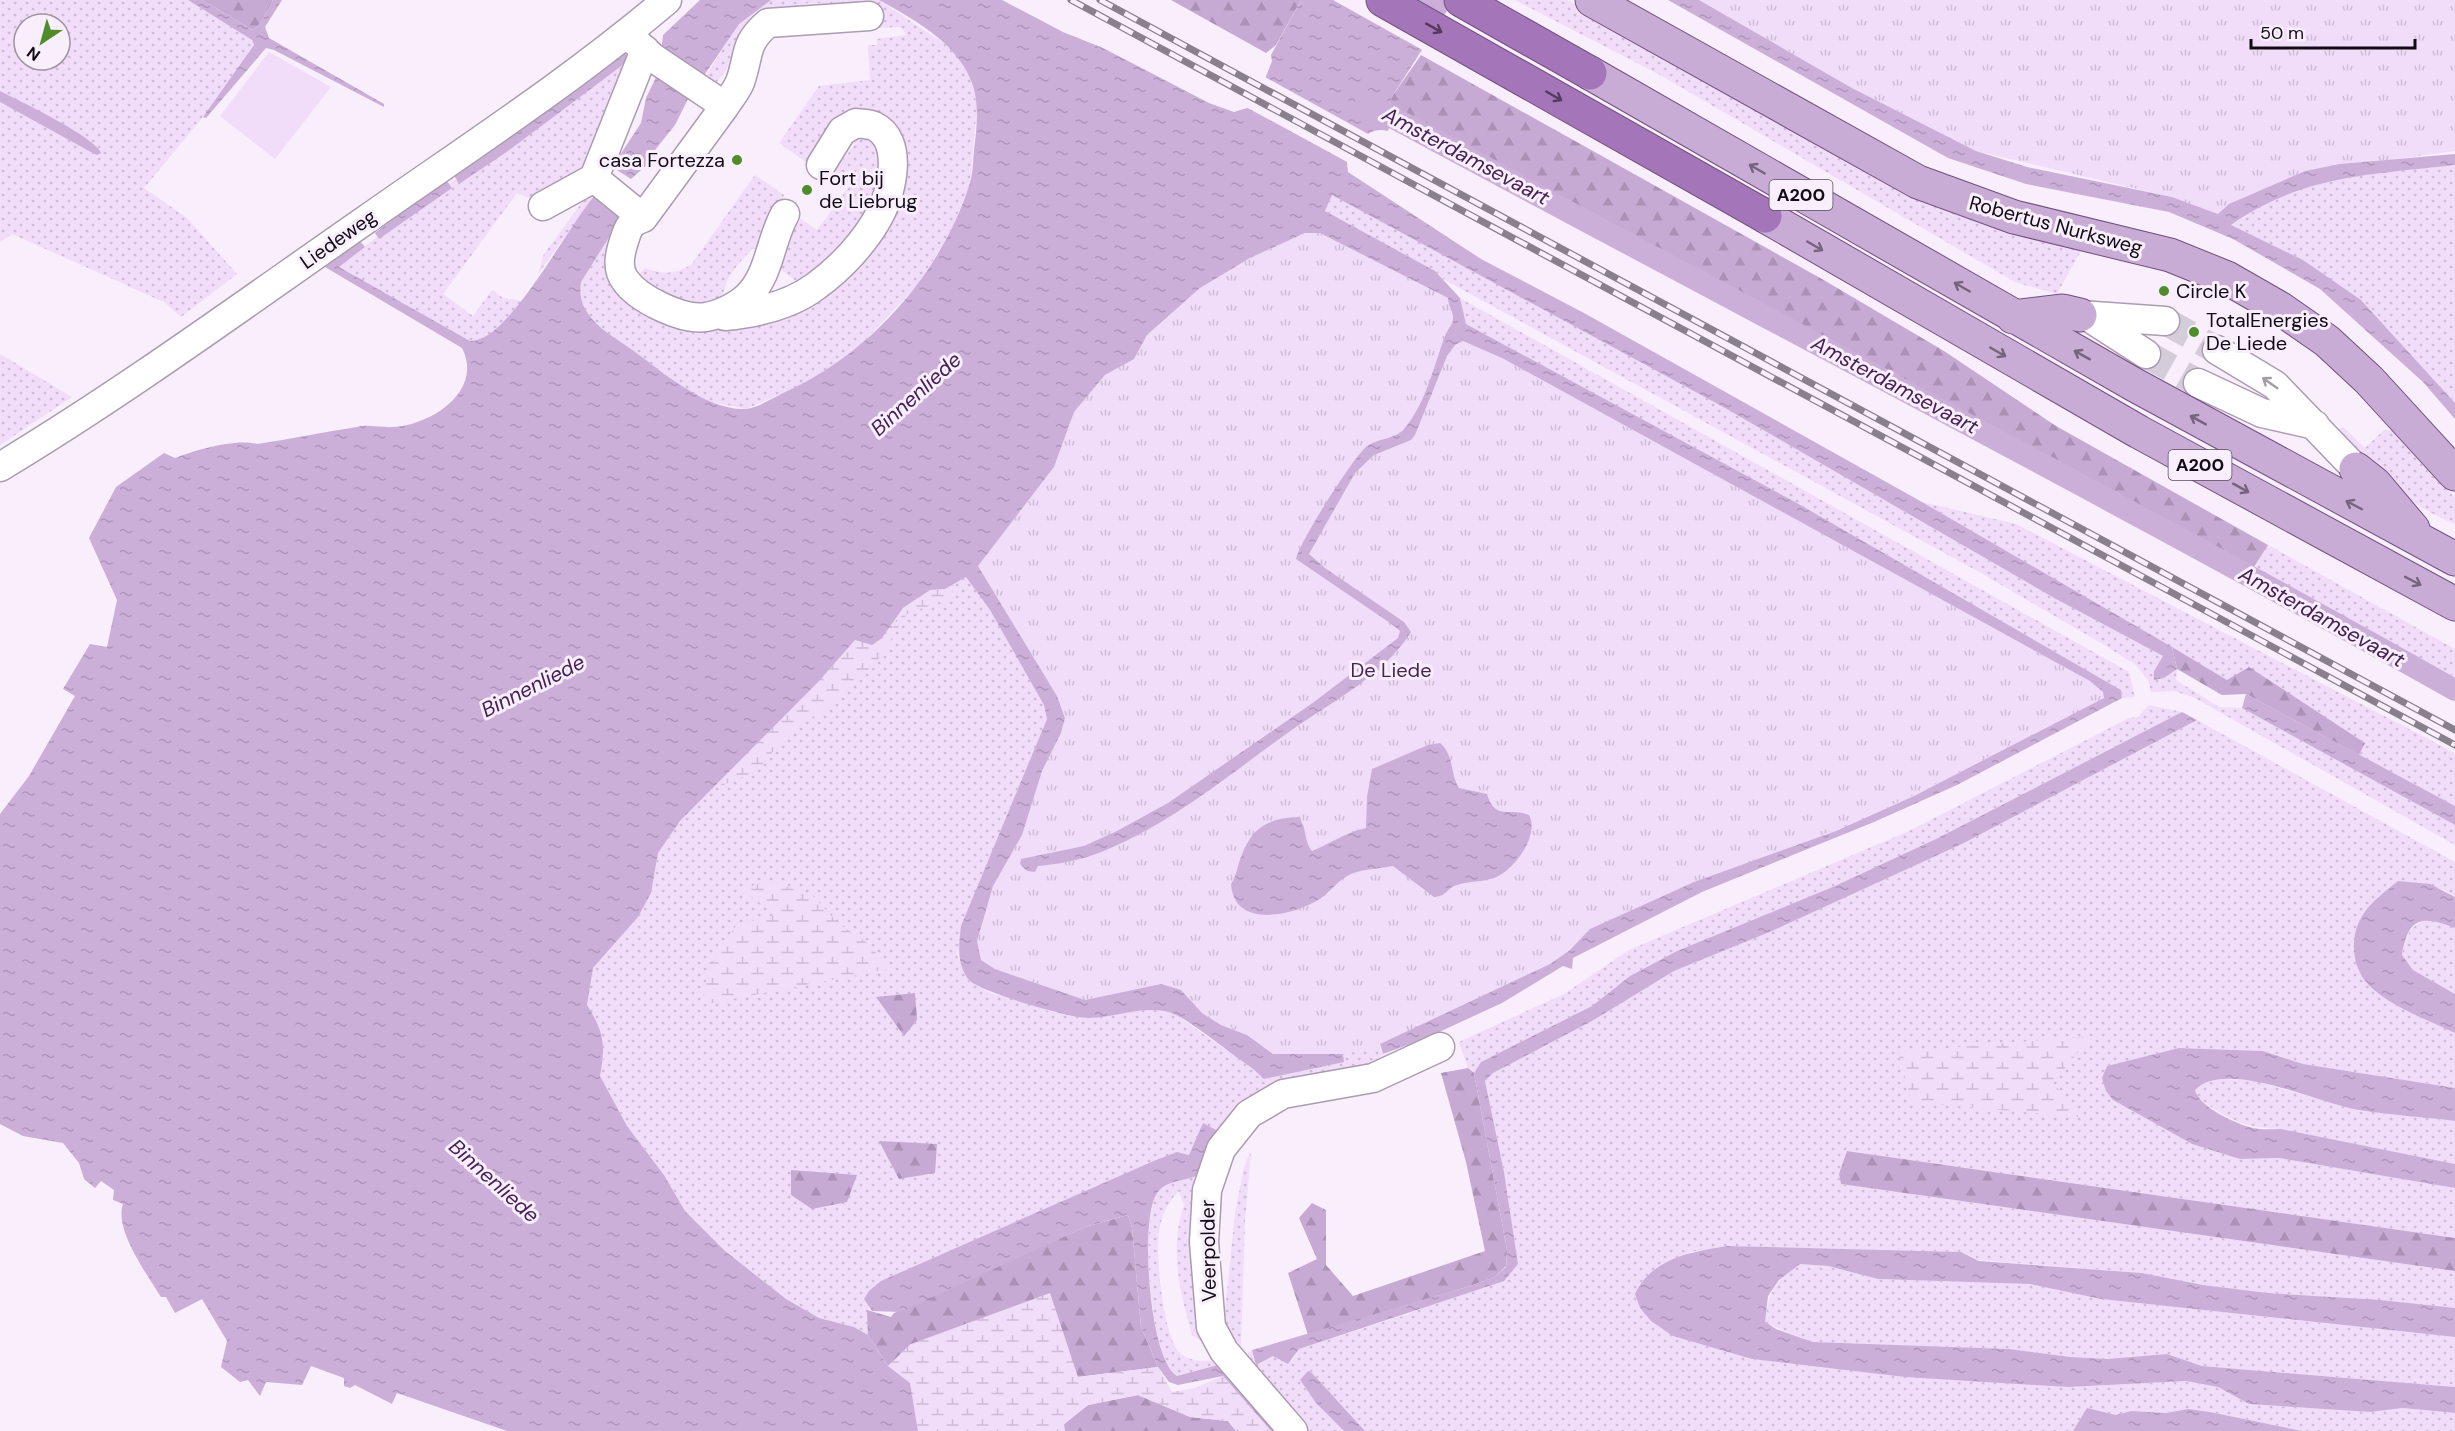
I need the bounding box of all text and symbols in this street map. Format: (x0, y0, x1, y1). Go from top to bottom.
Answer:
north arrow (12, 12, 72, 72)
scale bar (2251, 12, 2414, 50)
text: 50 m (2260, 21, 2304, 45)
one-way arrow (1425, 23, 1442, 35)
text: N (23, 42, 44, 66)
one-way arrow (1545, 91, 1562, 103)
water label: Amsterdamsevaart (1377, 100, 1555, 212)
place label: casa Fortezza (599, 147, 725, 173)
marker: casa Fortezza (730, 153, 744, 167)
one-way arrow (1749, 163, 1766, 175)
place label: Fort bij de Liebrug (819, 165, 917, 214)
road number: A200 (1770, 180, 1832, 210)
marker: Fort bij de Liebrug (800, 183, 814, 197)
street label: Robertus Nurksweg (1967, 189, 2145, 261)
street label: Liedeweg (295, 203, 381, 275)
one-way arrow (1806, 240, 1823, 252)
place label: Circle K (2176, 278, 2247, 304)
one-way arrow (1954, 281, 1971, 293)
marker: Circle K (2157, 284, 2171, 298)
place label: TotalEnergies De Liede (2206, 307, 2329, 356)
marker: TotalEnergies De Liede (2187, 325, 2201, 339)
water label: Amsterdamsevaart (1806, 329, 1984, 441)
water label: Binnenliede (865, 346, 967, 442)
one-way arrow (1989, 346, 2006, 358)
one-way arrow (2074, 349, 2091, 361)
one-way arrow (2263, 377, 2279, 389)
one-way arrow (2190, 414, 2207, 426)
road number: A200 (2168, 450, 2232, 480)
one-way arrow (2232, 483, 2250, 494)
one-way arrow (2346, 499, 2363, 511)
water label: Amsterdamsevaart (2233, 559, 2411, 675)
one-way arrow (2403, 576, 2421, 587)
water label: Binnenliede (476, 648, 590, 724)
park label: De Liede (1350, 657, 1432, 683)
water label: Binnenliede (443, 1133, 545, 1229)
street label: Veerpolder (1194, 1200, 1222, 1302)

